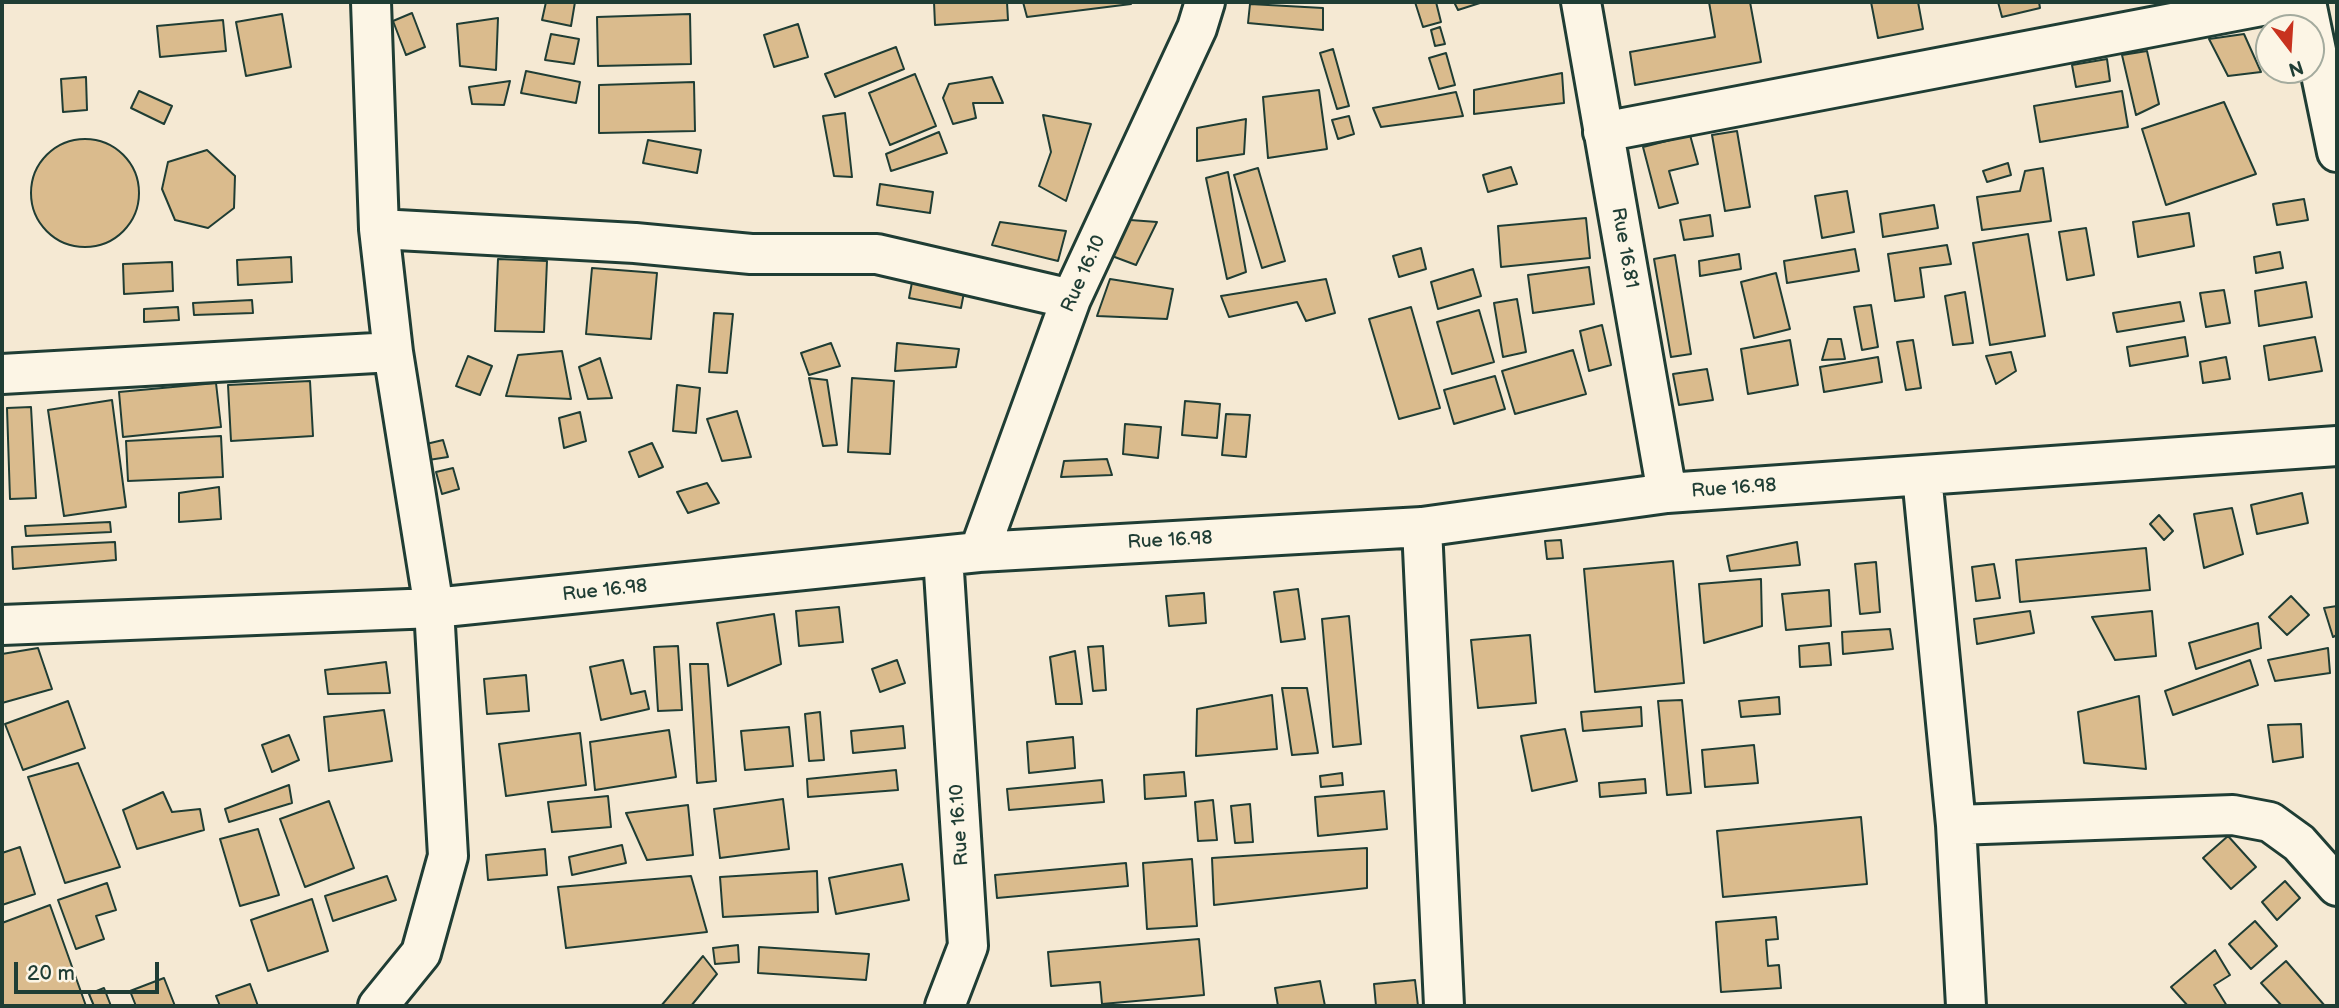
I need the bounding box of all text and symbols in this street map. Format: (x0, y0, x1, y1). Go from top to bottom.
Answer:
north arrow (2255, 14, 2325, 84)
text: N (2286, 55, 2306, 81)
street label: Rue 16.81 (1606, 206, 1642, 290)
street label: Rue 16.10 (1057, 232, 1111, 316)
street label: Rue 16.98 (1691, 475, 1777, 503)
street label: Rue 16.98 (1127, 527, 1213, 555)
street label: Rue 16.98 (561, 575, 649, 607)
street label: Rue 16.10 (946, 783, 974, 867)
scale bar (18, 948, 163, 992)
text: 20 m (27, 961, 75, 986)

